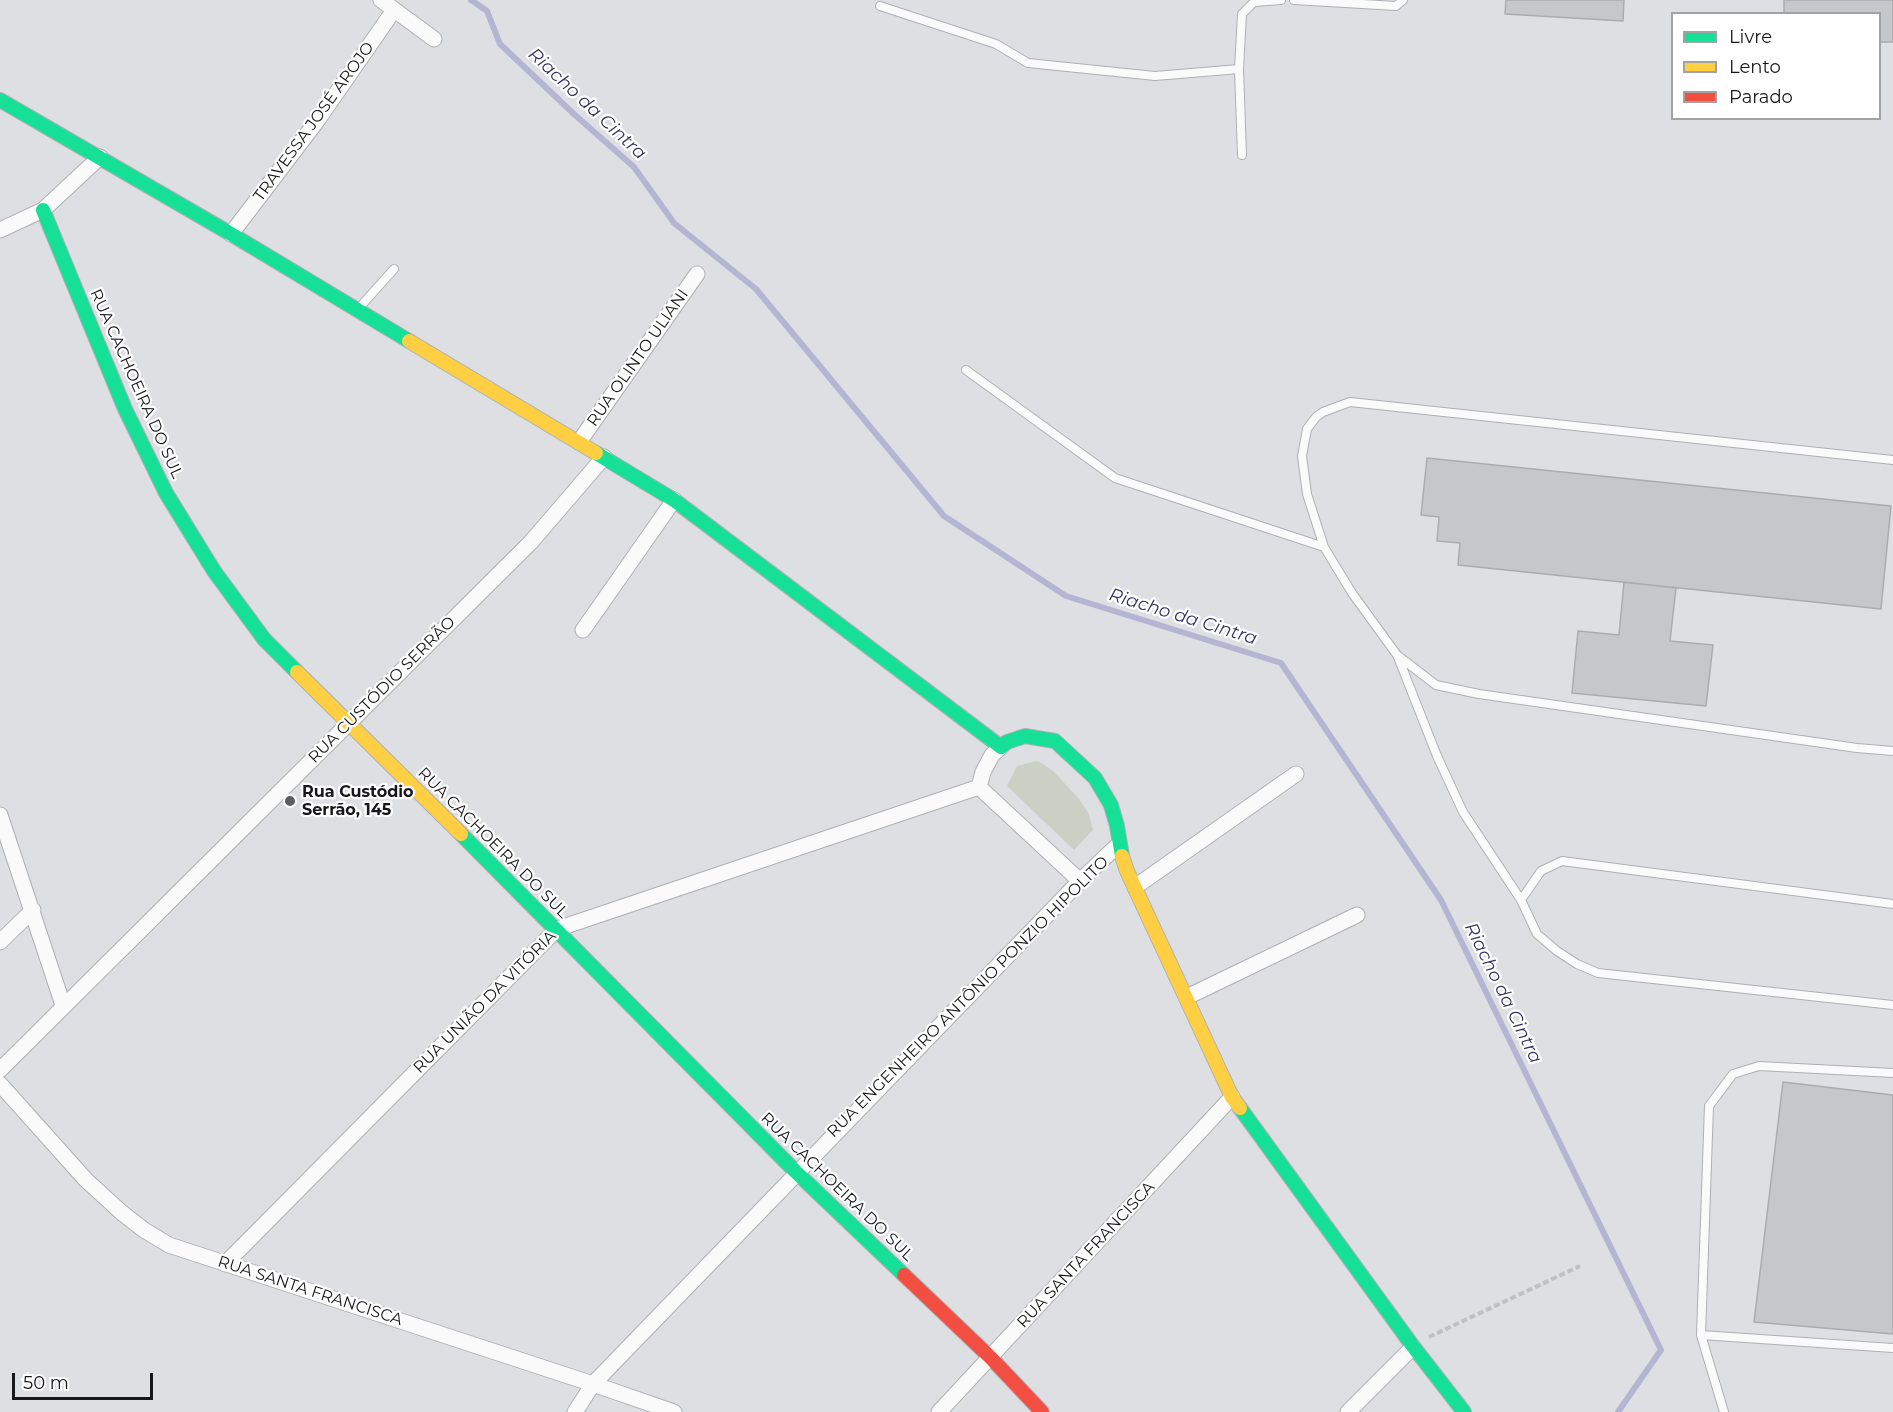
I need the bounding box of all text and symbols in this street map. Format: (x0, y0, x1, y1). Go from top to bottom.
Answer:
legend (1671, 12, 1881, 120)
text: Livre (1729, 26, 1772, 48)
street label: TRAVESSA JOSÉ AROJO (250, 39, 378, 205)
water label: Riacho da Cintra (523, 44, 651, 164)
text: Lento (1729, 56, 1781, 78)
text: Parado (1729, 86, 1793, 108)
street label: RUA CACHOEIRA DO SUL (85, 286, 187, 482)
street label: RUA OLINTO ULIANI (583, 286, 693, 430)
water label: Riacho da Cintra (1106, 584, 1260, 650)
street label: RUA CUSTÓDIO SERRÃO (305, 613, 459, 767)
street label: RUA CACHOEIRA DO SUL (414, 764, 572, 922)
place label: Rua Custódio Serrão, 145 (302, 782, 414, 820)
marker: Rua Custódio Serrão, 145 (283, 794, 297, 808)
street label: RUA ENGENHEIRO ANTÔNIO PONZIO HIPOLITO (823, 852, 1113, 1142)
water label: Riacho da Cintra (1460, 919, 1546, 1067)
street label: RUA UNIÃO DA VITÓRIA (410, 927, 560, 1077)
street label: RUA CACHOEIRA DO SUL (756, 1109, 918, 1265)
street label: RUA SANTA FRANCISCA (1013, 1178, 1159, 1332)
street label: RUA SANTA FRANCISCA (215, 1252, 405, 1330)
scale bar (15, 1361, 156, 1399)
text: 50 m (23, 1372, 69, 1394)

